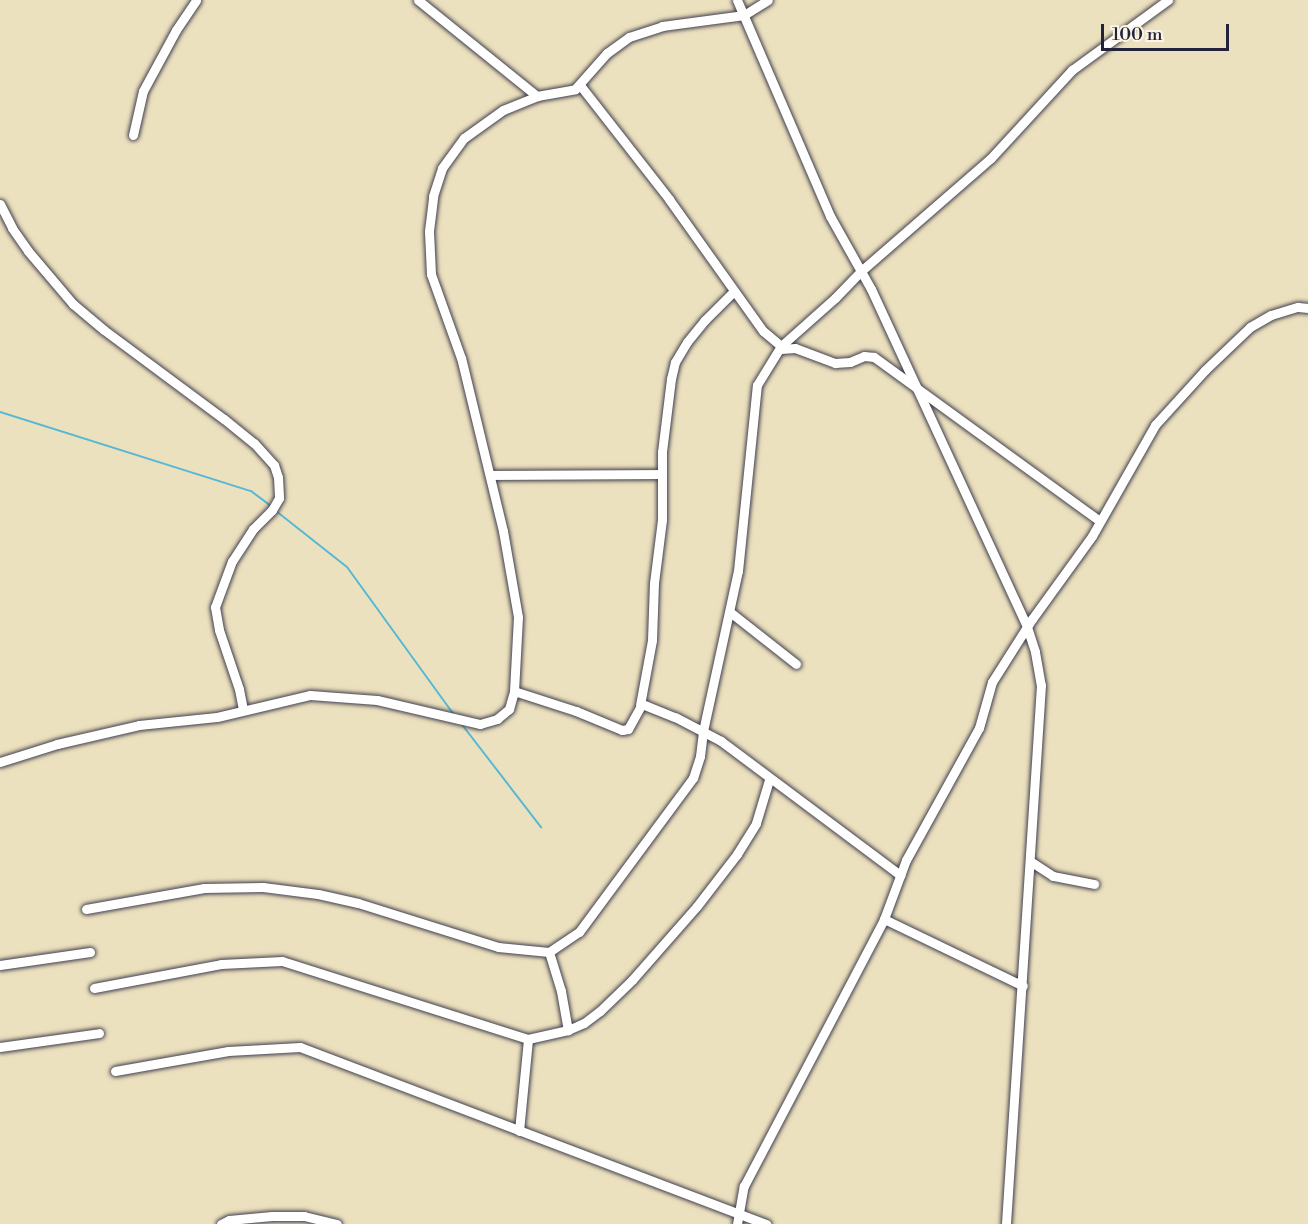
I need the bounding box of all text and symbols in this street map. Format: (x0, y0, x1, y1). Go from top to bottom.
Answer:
scale bar (1104, 12, 1232, 50)
text: 100 m (1112, 23, 1163, 46)

